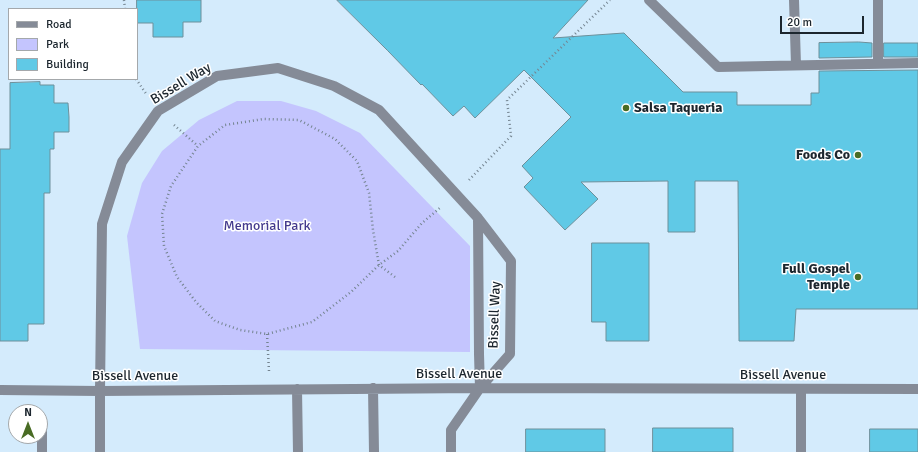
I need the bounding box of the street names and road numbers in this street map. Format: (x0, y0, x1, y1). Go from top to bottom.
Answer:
street label: Bissell Way (148, 59, 214, 109)
street label: Bissell Way (485, 281, 505, 349)
street label: Bissell Avenue (416, 366, 502, 382)
street label: Bissell Avenue (740, 367, 826, 383)
street label: Bissell Avenue (92, 368, 178, 384)

